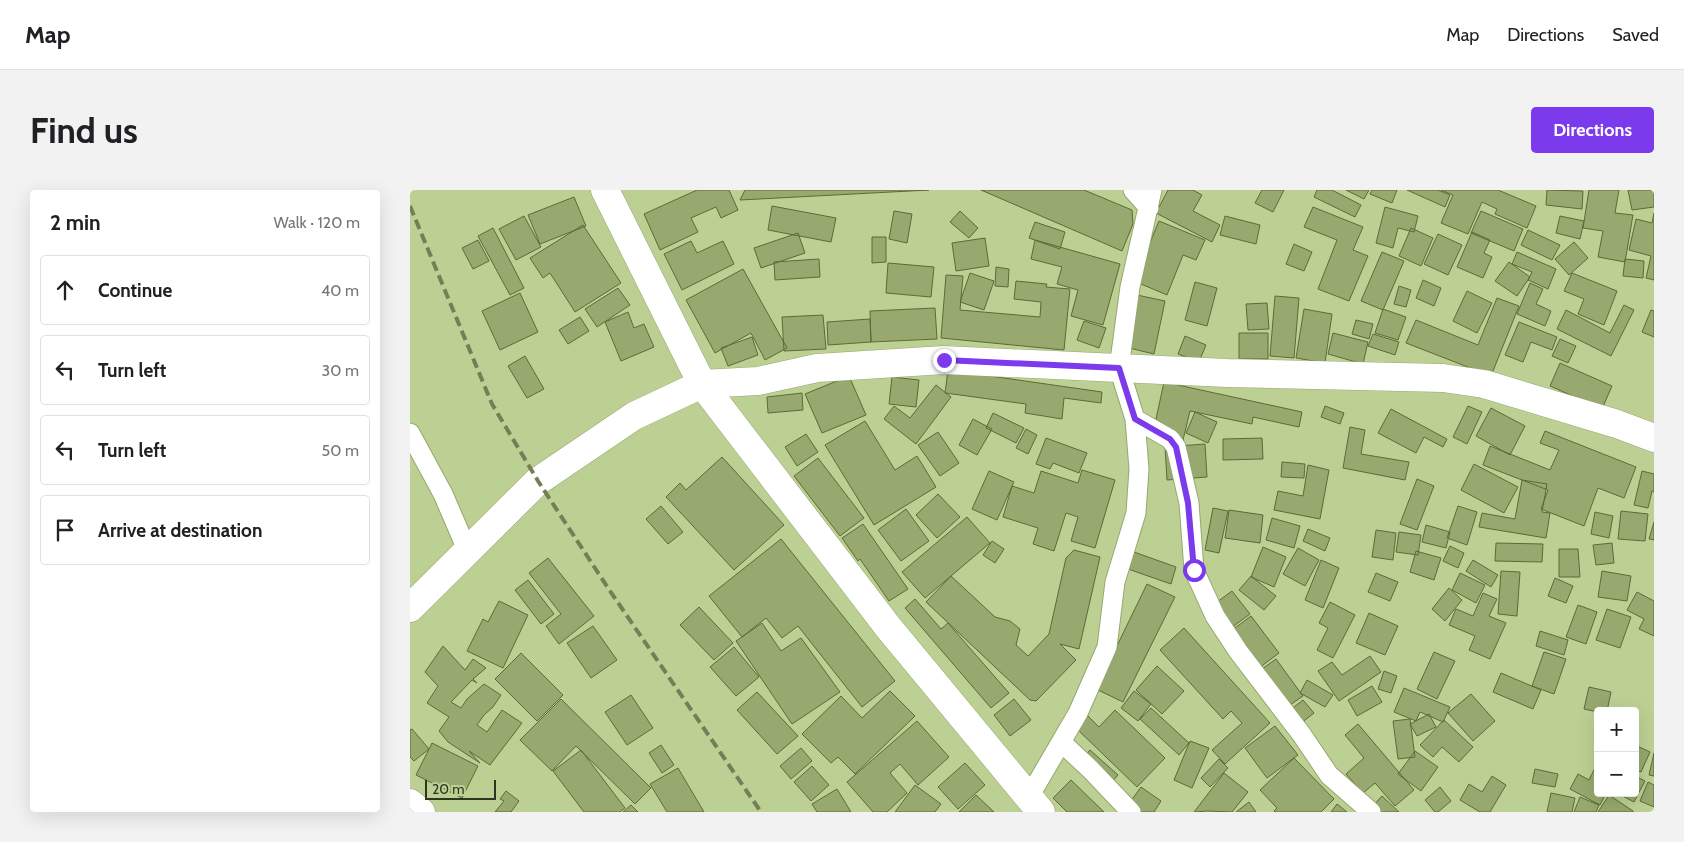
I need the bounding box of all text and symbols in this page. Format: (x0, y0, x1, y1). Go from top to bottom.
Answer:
text: Map (25, 20, 71, 49)
text: Map (1446, 24, 1479, 46)
text: Directions (1507, 24, 1584, 46)
text: Saved (1612, 24, 1659, 46)
button: Directions (1531, 107, 1654, 153)
text: Find us (30, 109, 138, 152)
text: 2 min (50, 210, 101, 235)
text: Walk · 120 m (273, 213, 360, 232)
icon: ahead (51, 276, 79, 304)
text: Continue (98, 279, 172, 302)
text: 40 m (321, 281, 359, 300)
route end (933, 349, 956, 372)
icon: left (51, 356, 79, 384)
text: Turn left (98, 359, 166, 382)
text: 30 m (322, 361, 359, 380)
icon: left (51, 436, 79, 464)
text: Turn left (98, 439, 166, 462)
text: 50 m (322, 441, 359, 460)
icon: arrive (51, 516, 79, 544)
text: Arrive at destination (98, 519, 262, 542)
route start (1183, 559, 1206, 582)
map controls (1594, 707, 1639, 797)
button: + (1594, 707, 1639, 752)
button: − (1594, 752, 1639, 797)
scale bar (425, 777, 496, 800)
text: 20 m (432, 780, 465, 798)

